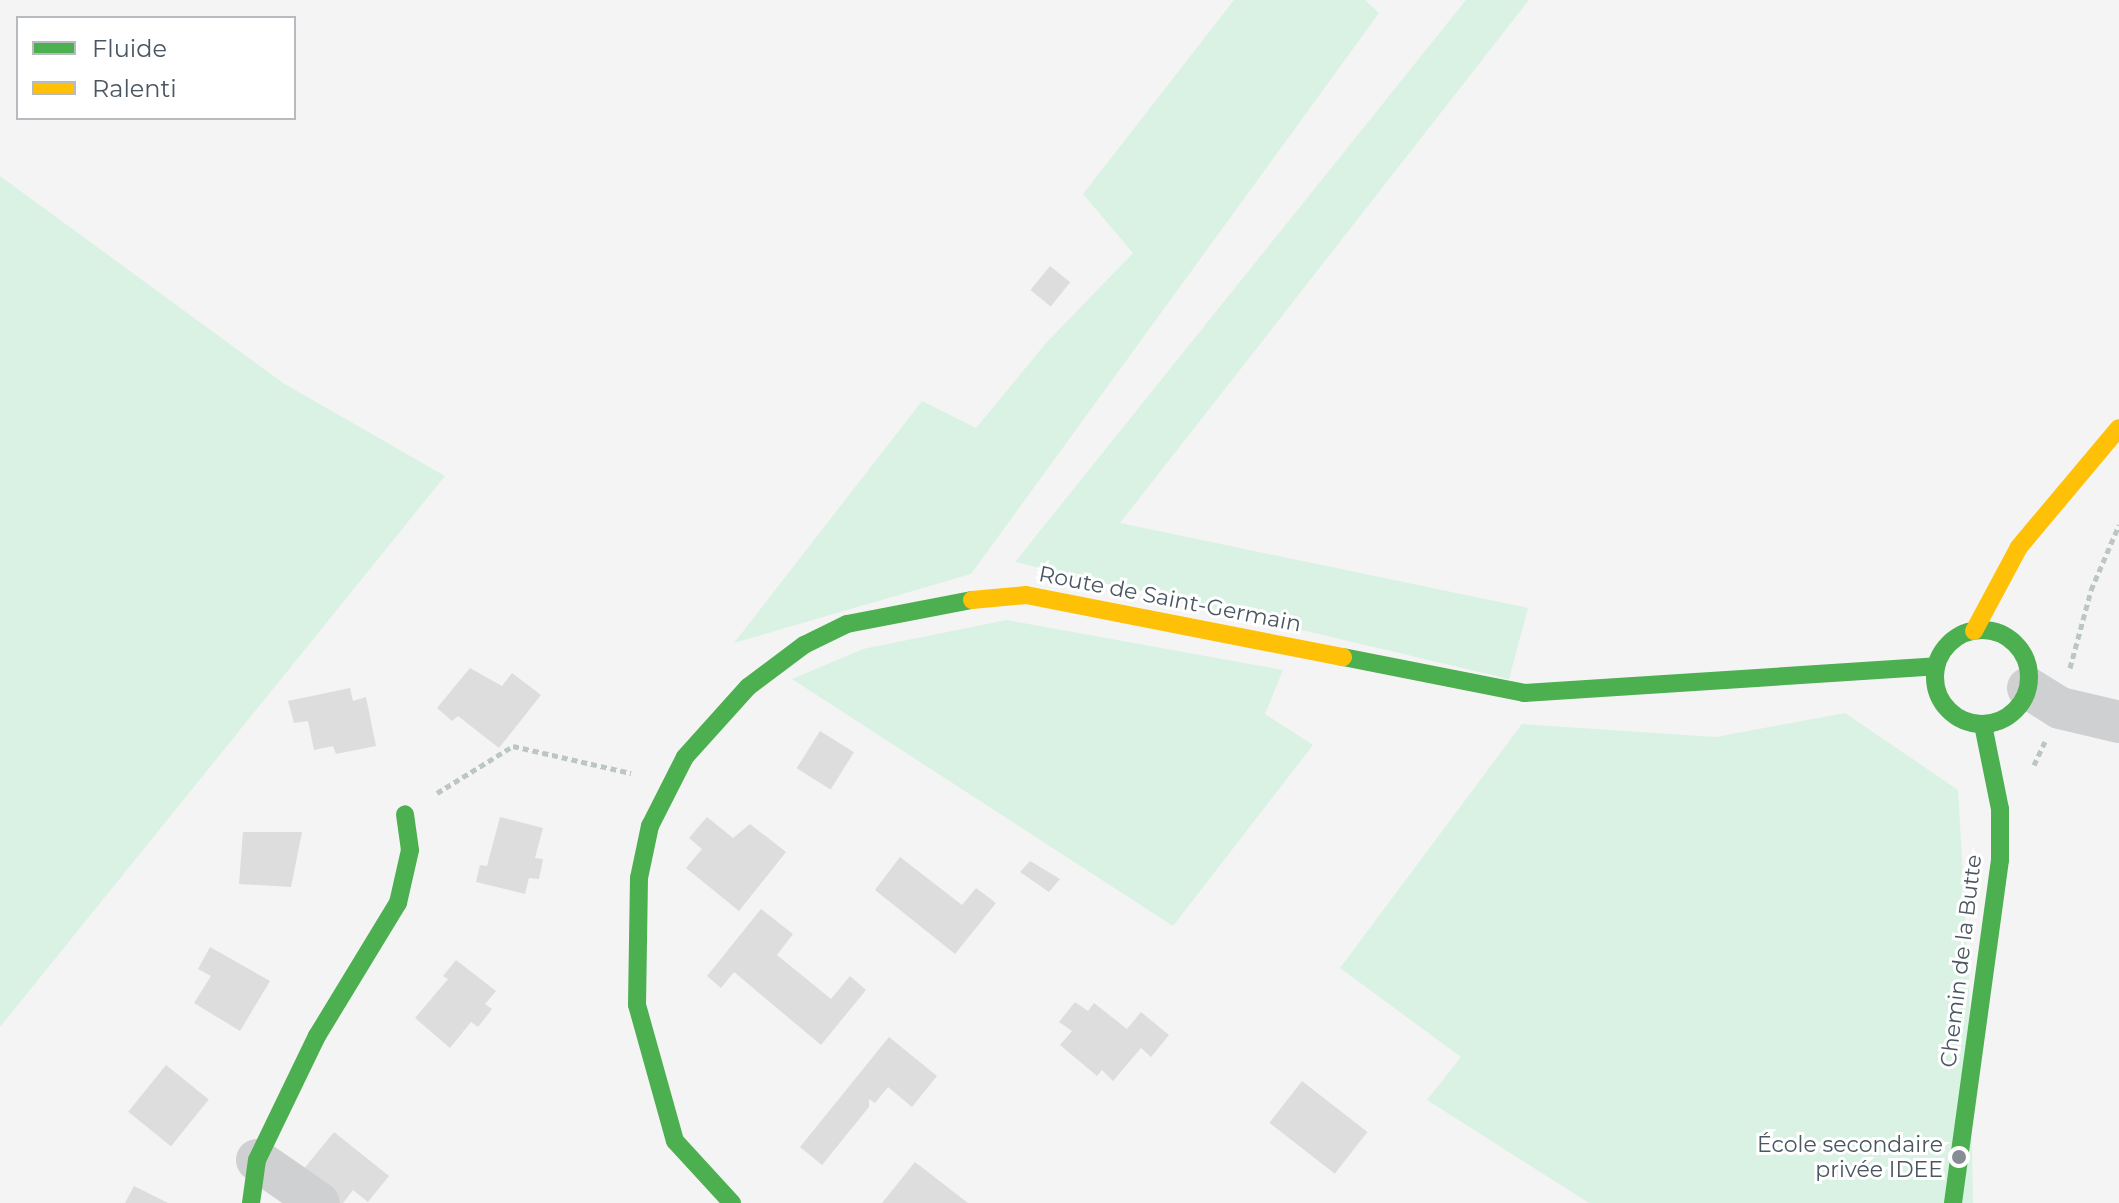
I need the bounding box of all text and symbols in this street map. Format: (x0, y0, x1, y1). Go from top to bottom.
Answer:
legend (16, 16, 296, 120)
text: Fluide (92, 34, 167, 63)
text: Ralenti (92, 74, 177, 103)
street label: Route de Saint-Germain (1037, 561, 1303, 637)
street label: Chemin de la Butte (1935, 853, 1987, 1069)
place label: École secondaire privée IDEE (1757, 1131, 1943, 1182)
marker: École secondaire privée IDEE (1950, 1148, 1968, 1166)

